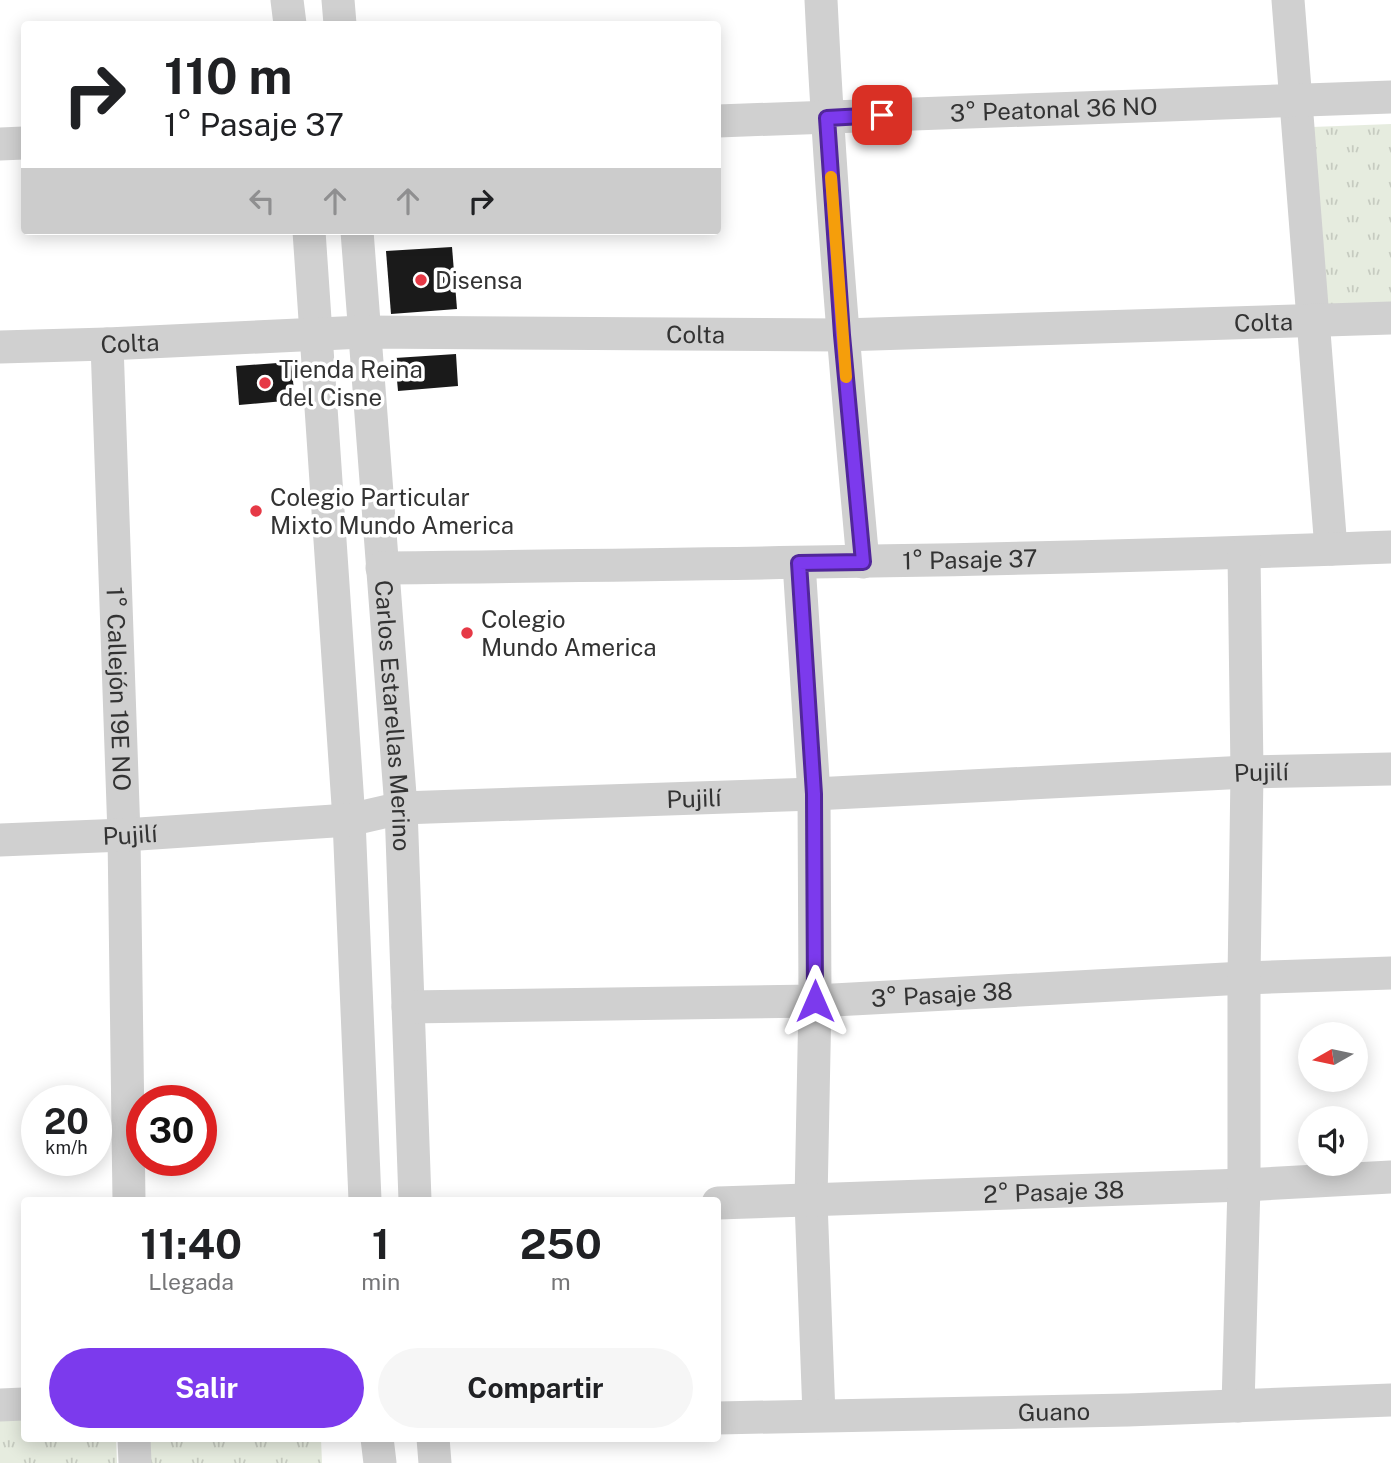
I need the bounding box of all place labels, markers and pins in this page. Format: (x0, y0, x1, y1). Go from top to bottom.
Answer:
pin (852, 85, 912, 145)
place label: Disensa (435, 266, 523, 294)
marker: Disensa (413, 272, 429, 288)
place label: Tienda Reina del Cisne (279, 355, 423, 411)
marker: Tienda Reina del Cisne (257, 375, 273, 391)
place label: Colegio Particular Mixto Mundo America (270, 483, 514, 539)
marker: Colegio Particular Mixto Mundo America (248, 503, 264, 519)
place label: Colegio Mundo America (481, 605, 657, 661)
marker: Colegio Mundo America (459, 625, 475, 641)

